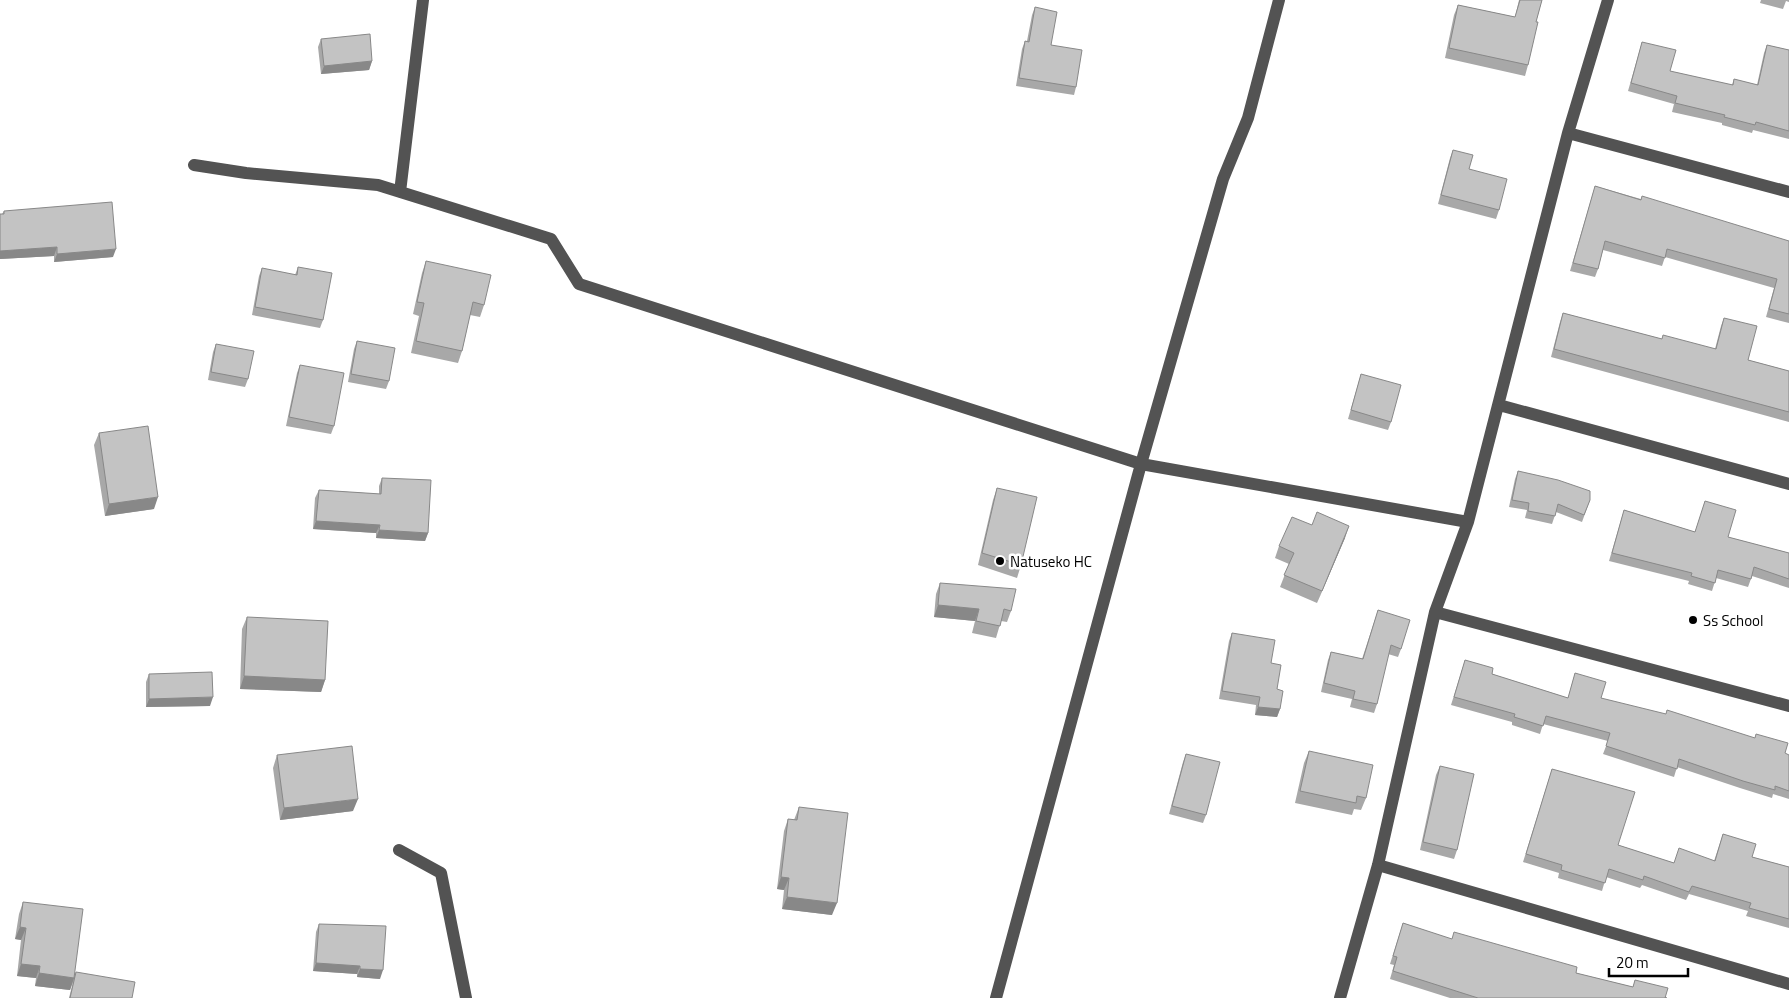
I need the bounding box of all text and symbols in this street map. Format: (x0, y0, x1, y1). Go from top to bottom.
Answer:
place label: Natuseko HC (1010, 550, 1092, 573)
marker: Natuseko HC (994, 555, 1006, 567)
place label: Ss School (1703, 609, 1763, 632)
marker: Ss School (1687, 614, 1699, 626)
scale bar (1609, 946, 1688, 978)
text: 20 m (1616, 951, 1649, 974)

